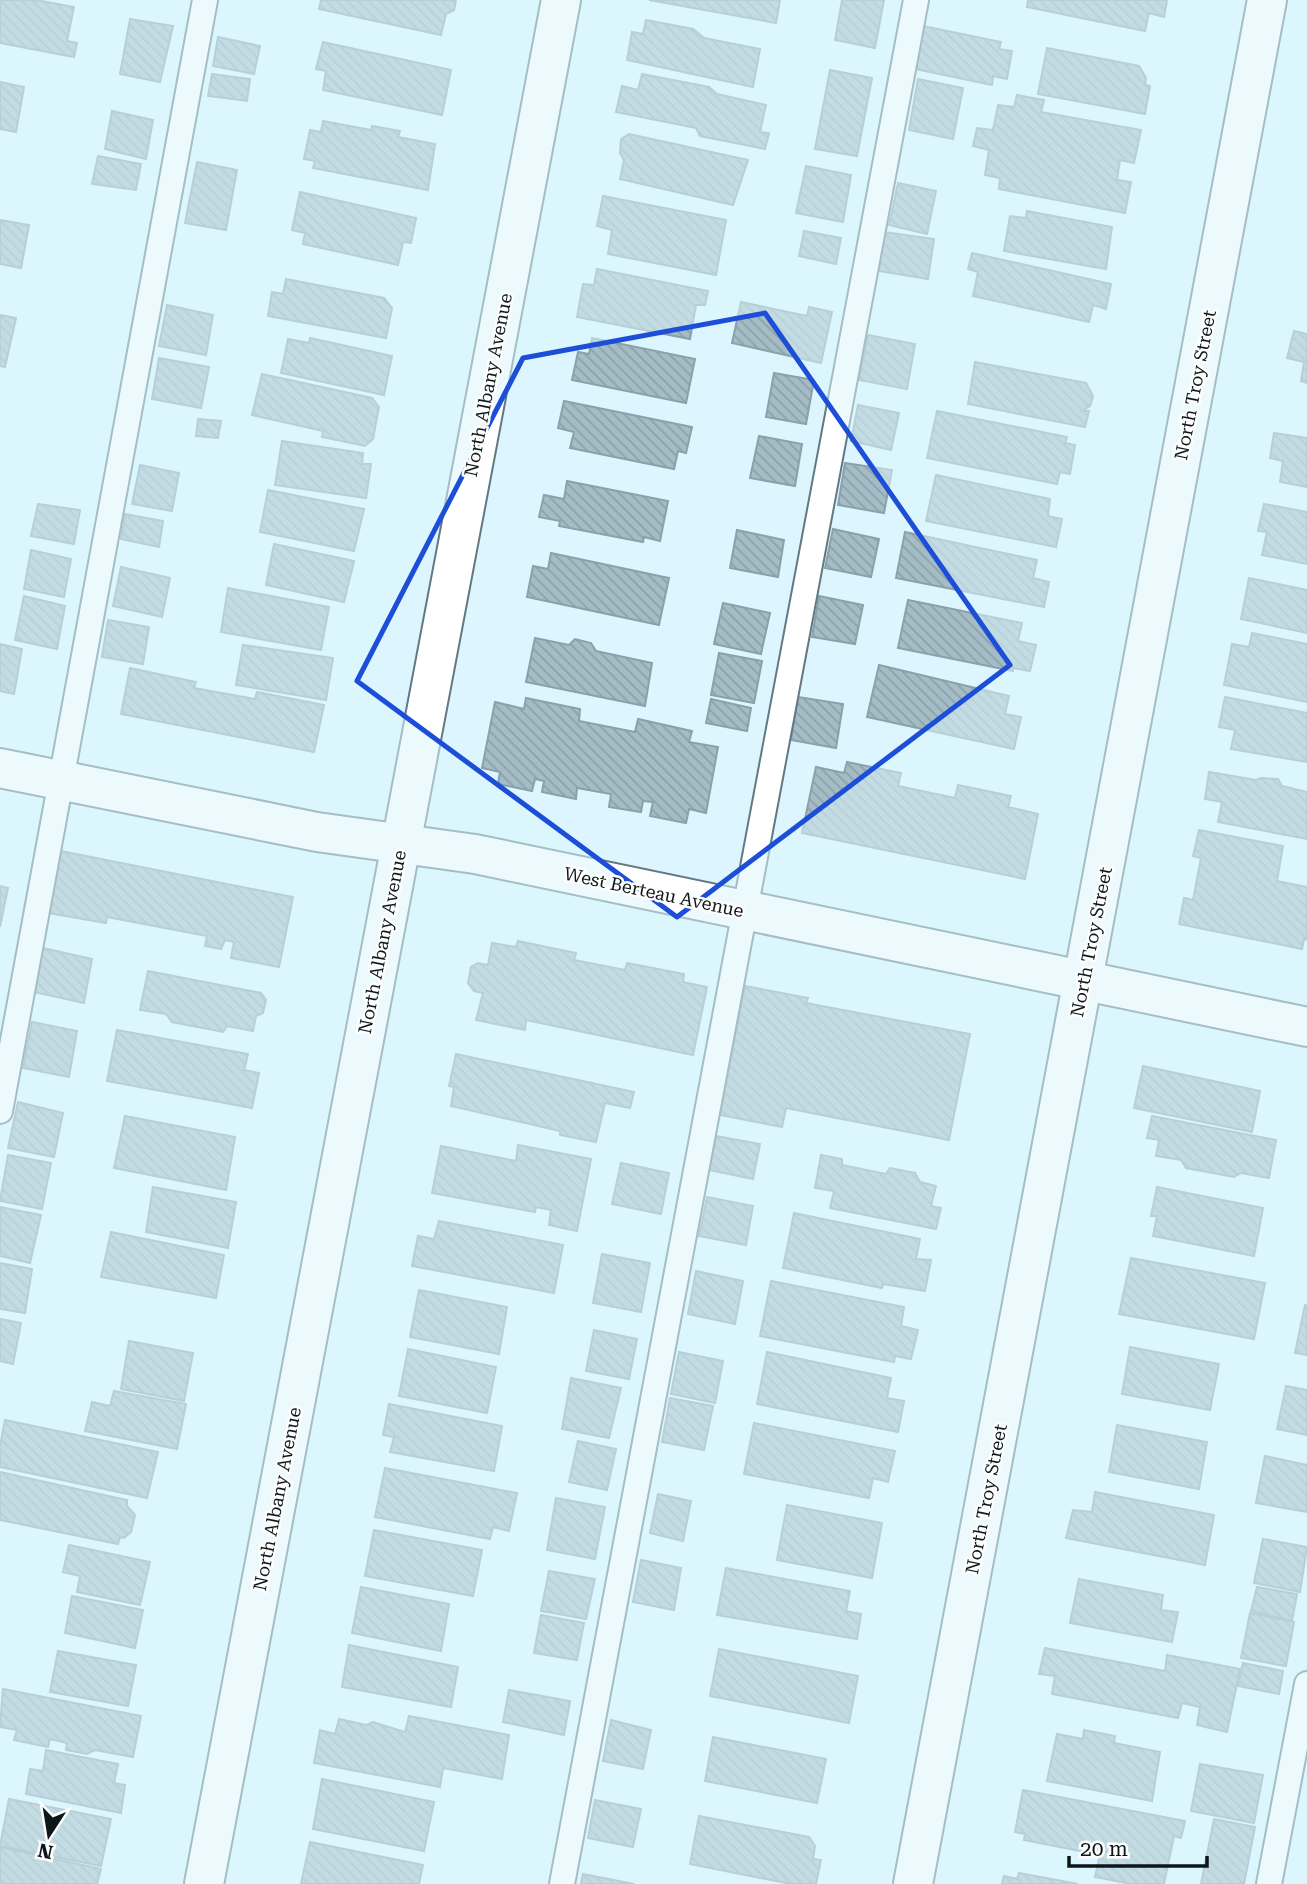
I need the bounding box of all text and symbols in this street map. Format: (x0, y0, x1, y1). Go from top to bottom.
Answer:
street label: North Albany Avenue (460, 291, 516, 479)
street label: North Troy Street (1170, 308, 1220, 462)
street label: North Albany Avenue (354, 848, 410, 1036)
street label: West Berteau Avenue (562, 863, 746, 921)
street label: North Troy Street (1066, 865, 1116, 1019)
street label: North Albany Avenue (249, 1405, 305, 1593)
street label: North Troy Street (961, 1422, 1011, 1576)
north arrow (14, 1800, 84, 1870)
scale bar (1069, 1825, 1207, 1869)
text: 20 m (1080, 1837, 1128, 1861)
text: N (36, 1838, 55, 1864)

